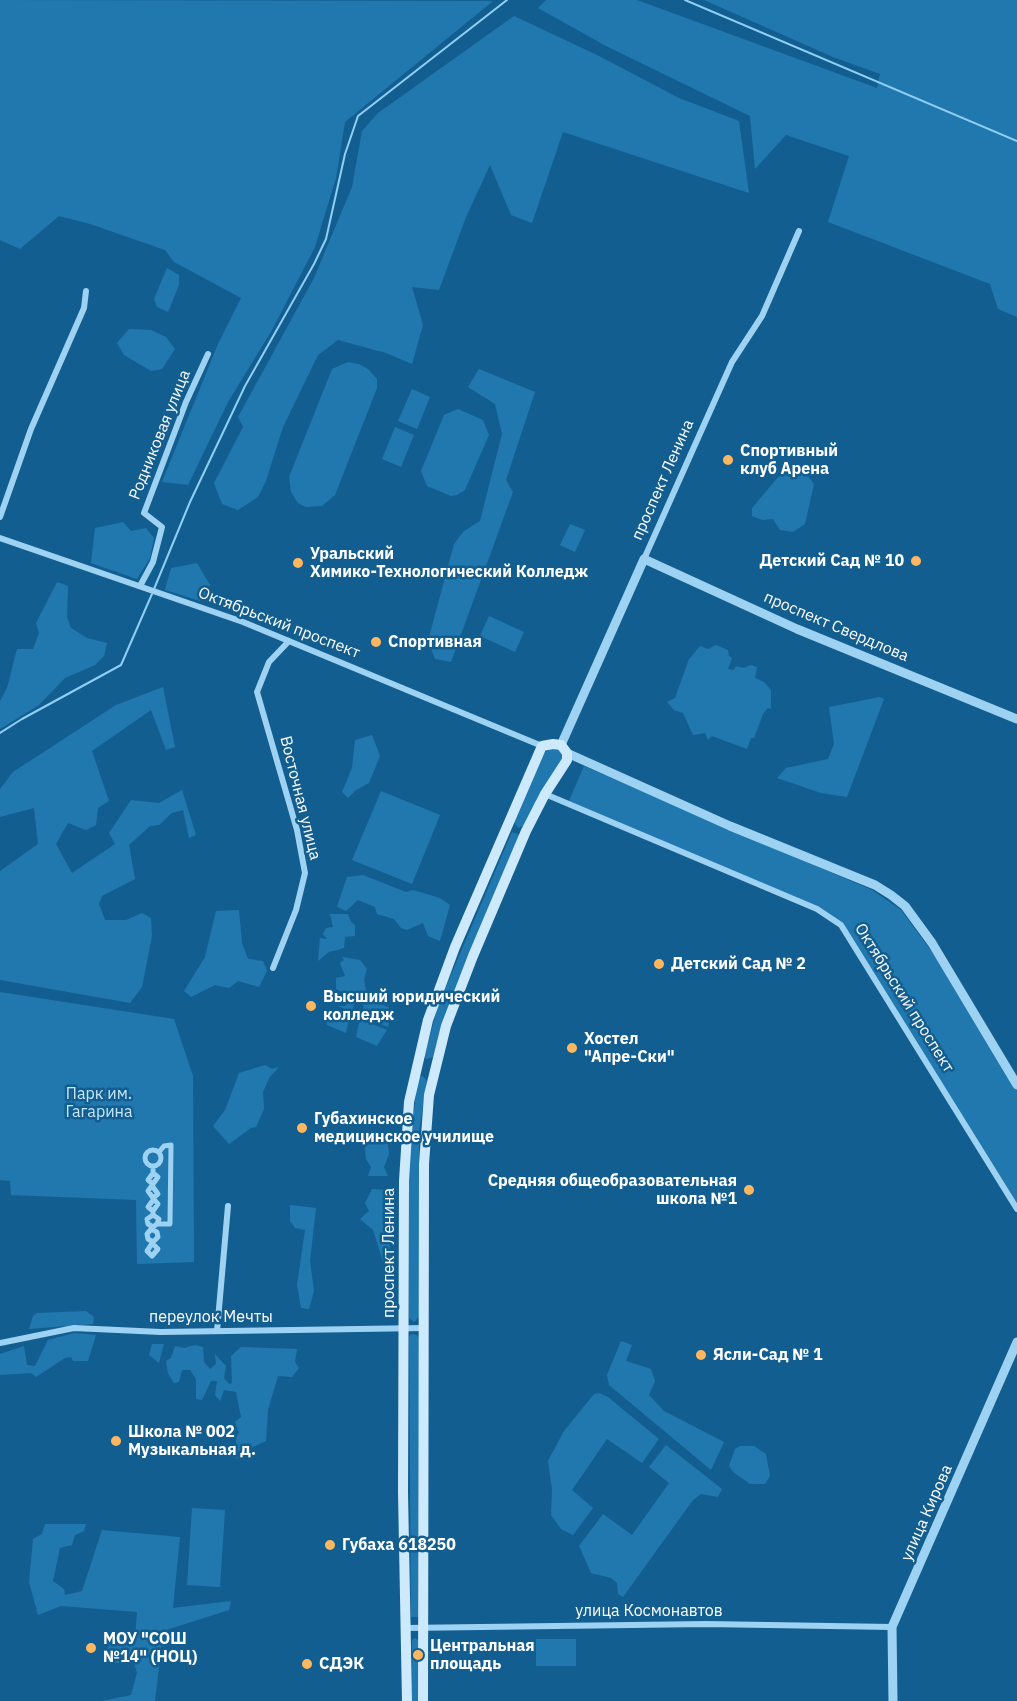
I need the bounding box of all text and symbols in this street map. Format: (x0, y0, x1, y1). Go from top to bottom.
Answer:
street label: Родниковая улица (125, 367, 195, 503)
street label: проспект Ленина (628, 417, 698, 543)
place label: Спортивный клуб Арена (740, 441, 838, 479)
marker: Спортивный клуб Арена (721, 453, 735, 467)
place label: Уральский Химико-Технологический Колледж (310, 544, 588, 582)
place label: Детский Сад № 10 (759, 551, 904, 571)
marker: Детский Сад № 10 (909, 554, 923, 568)
marker: Уральский Химико-Технологический Колледж (291, 556, 305, 570)
street label: Октябрьский проспект (195, 583, 363, 663)
street label: проспект Свердлова (761, 588, 911, 666)
place label: Спортивная (388, 632, 482, 652)
marker: Спортивная (369, 635, 383, 649)
street label: Восточная улица (275, 734, 325, 862)
street label: Октябрьский проспект (850, 920, 958, 1076)
place label: Детский Сад № 2 (671, 954, 806, 974)
marker: Детский Сад № 2 (652, 957, 666, 971)
place label: Высший юридический колледж (323, 987, 500, 1025)
marker: Высший юридический колледж (304, 999, 318, 1013)
place label: Хостел "Апре-Ски" (584, 1029, 675, 1067)
marker: Хостел "Апре-Ски" (565, 1041, 579, 1055)
park label: Парк им. Гагарина (65, 1084, 133, 1122)
place label: Губахинское медицинское училище (314, 1109, 494, 1147)
marker: Губахинское медицинское училище (295, 1121, 309, 1135)
place label: Средняя общеобразовательная школа №1 (488, 1171, 737, 1209)
marker: Средняя общеобразовательная школа №1 (742, 1183, 756, 1197)
street label: проспект Ленина (379, 1188, 399, 1318)
street label: переулок Мечты (149, 1307, 273, 1327)
place label: Ясли-Сад № 1 (713, 1345, 823, 1365)
marker: Ясли-Сад № 1 (694, 1348, 708, 1362)
place label: Школа № 002 Музыкальная д. (128, 1422, 256, 1460)
marker: Школа № 002 Музыкальная д. (109, 1434, 123, 1448)
street label: улица Кирова (897, 1462, 957, 1564)
place label: Губаха 618250 (342, 1535, 456, 1555)
marker: Губаха 618250 (323, 1538, 337, 1552)
street label: улица Космонавтов (575, 1601, 723, 1621)
place label: МОУ "СОШ №14" (НОЦ) (103, 1629, 197, 1667)
place label: Центральная площадь (430, 1636, 535, 1674)
marker: МОУ "СОШ №14" (НОЦ) (84, 1641, 98, 1655)
marker: Центральная площадь (411, 1648, 425, 1662)
place label: СДЭК (319, 1654, 364, 1674)
marker: СДЭК (300, 1657, 314, 1671)

